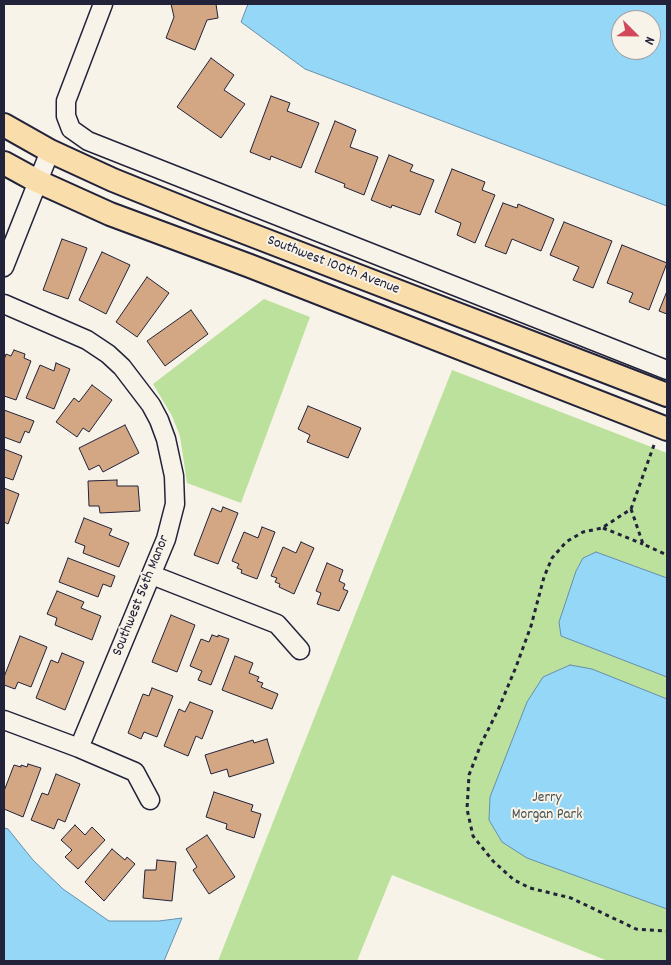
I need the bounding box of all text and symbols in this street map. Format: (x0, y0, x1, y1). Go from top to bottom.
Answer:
north arrow (611, 10, 661, 60)
text: N (638, 33, 659, 48)
street label: Southwest 100th Avenue (264, 232, 402, 300)
street label: Southwest 56th Manor (110, 533, 174, 659)
park label: Jerry Morgan Park (512, 790, 582, 825)

